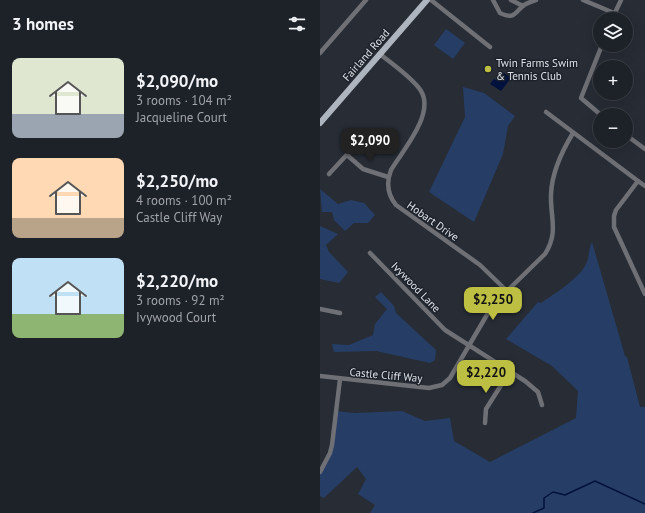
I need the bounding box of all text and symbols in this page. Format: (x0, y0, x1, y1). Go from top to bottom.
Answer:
map controls (593, 12, 633, 148)
button: layers (593, 12, 633, 52)
text: 3 homes (12, 13, 74, 35)
icon: filters (286, 13, 308, 35)
street label: Fairland Road (340, 26, 393, 84)
place label: Twin Farms Swim & Tennis Club (496, 56, 578, 83)
button: + (593, 60, 633, 100)
marker: Twin Farms Swim & Tennis Club (483, 64, 493, 74)
text: $2,090/mo (136, 70, 218, 92)
icon: home (44, 74, 92, 122)
text: 3 rooms · 104 m² (136, 92, 232, 109)
button: − (593, 108, 633, 148)
text: Jacqueline Court (136, 109, 227, 126)
pin: $2,090 (337, 128, 403, 162)
text: $2,090 (350, 132, 390, 149)
text: $2,250/mo (136, 170, 218, 192)
icon: home (44, 174, 92, 222)
text: 4 rooms · 100 m² (136, 192, 232, 209)
street label: Hobart Drive (404, 198, 462, 244)
text: Castle Cliff Way (136, 209, 222, 226)
street label: Ivywood Lane (388, 259, 444, 316)
text: $2,220/mo (136, 270, 218, 292)
icon: home (44, 274, 92, 322)
pin: $2,250 (460, 287, 526, 321)
text: $2,250 (473, 291, 513, 308)
text: 3 rooms · 92 m² (136, 292, 225, 309)
text: Ivywood Court (136, 309, 216, 326)
pin: $2,220 (453, 360, 519, 394)
text: $2,220 (466, 364, 506, 381)
street label: Castle Cliff Way (349, 365, 424, 385)

